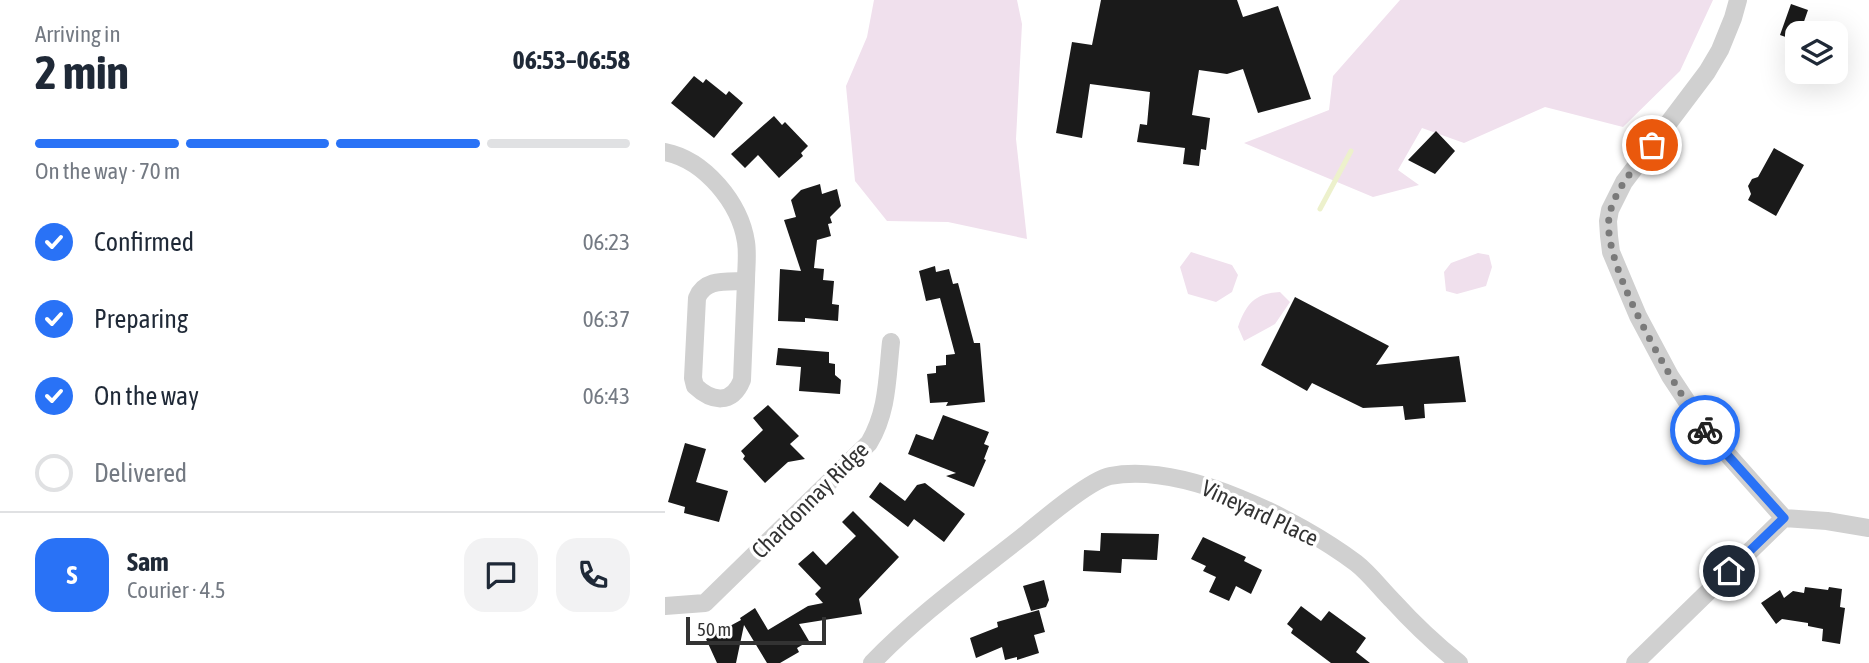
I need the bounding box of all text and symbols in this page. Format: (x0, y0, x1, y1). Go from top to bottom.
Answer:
text: Arriving in (35, 21, 121, 47)
map controls (1785, 21, 1848, 84)
button: layers (1785, 21, 1848, 84)
text: 06:53–06:58 (513, 45, 630, 75)
text: 2 min (35, 46, 129, 99)
pin (1622, 115, 1682, 175)
icon: bag (1633, 126, 1671, 164)
text: On the way · 70 m (35, 158, 180, 184)
icon: check (35, 223, 73, 261)
text: Confirmed (94, 227, 194, 257)
text: 06:23 (583, 229, 630, 255)
icon: check (35, 300, 73, 338)
text: Preparing (94, 304, 188, 334)
text: 06:37 (583, 306, 630, 332)
icon: check (35, 377, 73, 415)
text: On the way (94, 381, 199, 411)
text: 06:43 (583, 383, 630, 409)
courier (1670, 395, 1740, 465)
icon: bike (1686, 411, 1724, 449)
street label: Chardonnay Ridge (746, 436, 874, 564)
text: Delivered (94, 458, 187, 488)
street label: Vineyard Place (1198, 475, 1322, 551)
button: chat (464, 538, 538, 612)
button: phone (556, 538, 630, 612)
pin (1699, 541, 1759, 601)
text: Sam (127, 547, 169, 577)
icon: home (1710, 552, 1748, 590)
text: S (67, 560, 77, 590)
text: Courier · 4.5 (127, 577, 226, 603)
scale bar (686, 614, 826, 646)
text: 50 m (697, 618, 731, 640)

